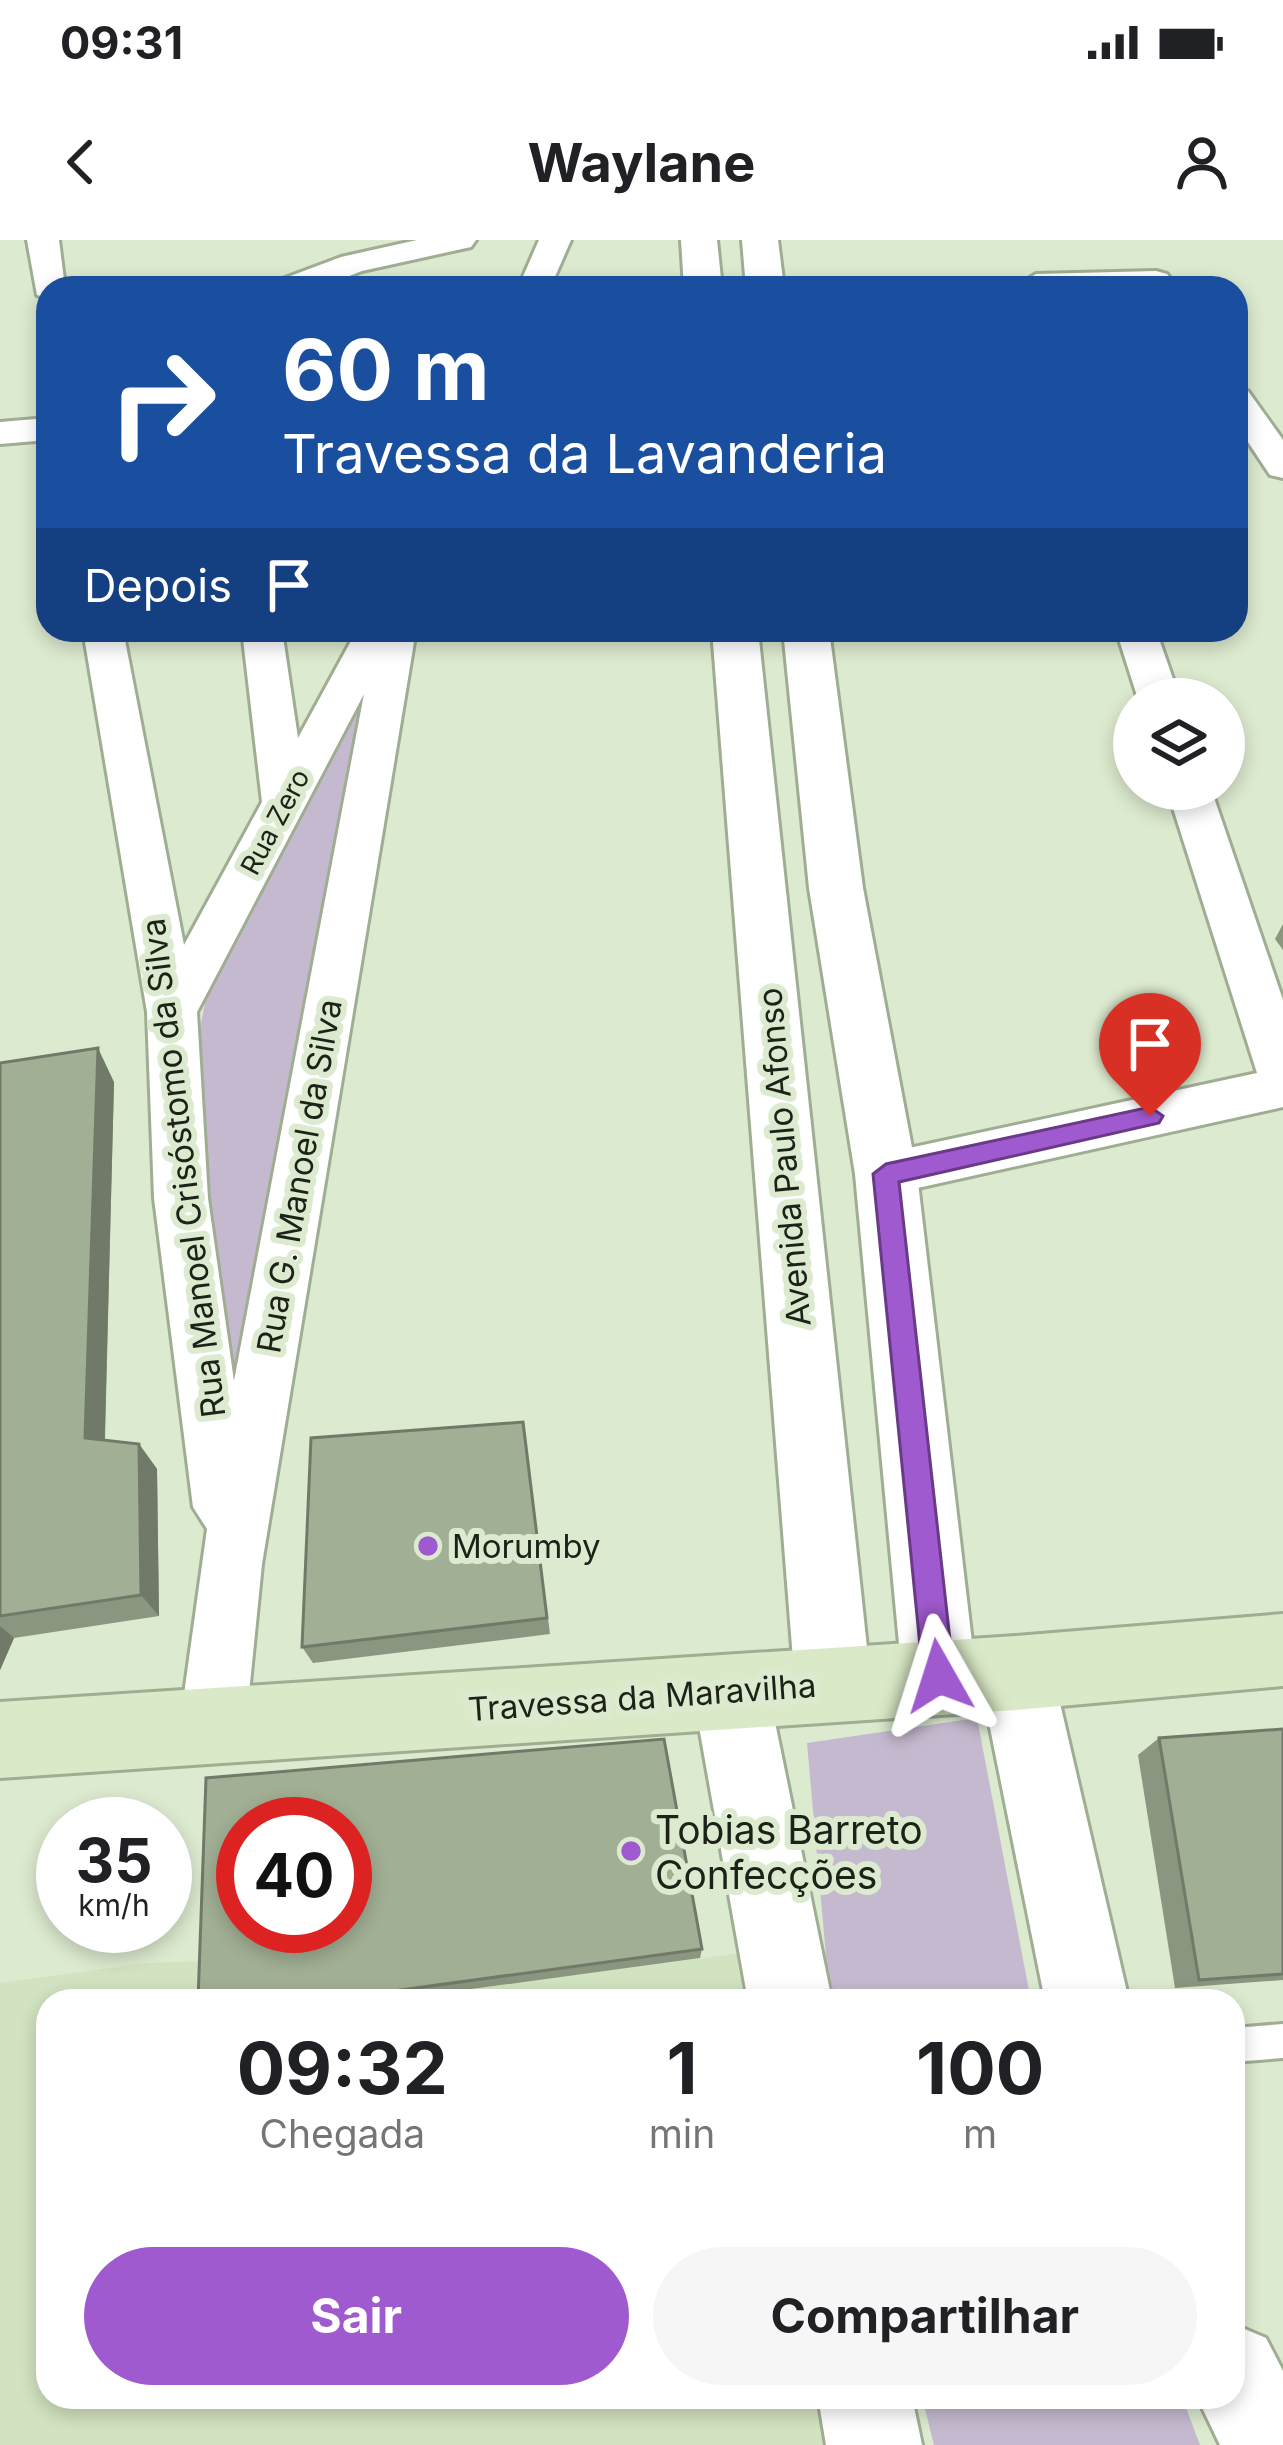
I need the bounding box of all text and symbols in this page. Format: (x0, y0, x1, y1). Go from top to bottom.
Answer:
text: 09:31 (60, 15, 183, 70)
icon: back (48, 129, 114, 195)
icon: person (1169, 129, 1235, 195)
text: Waylane (528, 130, 755, 195)
text: 60 m (282, 319, 490, 420)
icon: right (84, 324, 240, 480)
text: Travessa da Lavanderia (282, 421, 887, 486)
icon: arrive (256, 552, 322, 618)
text: Depois (84, 558, 232, 613)
map controls (1113, 678, 1245, 810)
button: layers (1113, 678, 1245, 810)
street label: Rua Zero (233, 764, 317, 880)
street label: Rua Manoel Crisóstomo da Silva (133, 916, 233, 1420)
street label: Avenida Paulo Afonso (749, 986, 819, 1328)
pin (1099, 993, 1201, 1116)
street label: Rua G. Manoel da Silva (248, 996, 350, 1356)
icon: arrive (1117, 1011, 1183, 1077)
place label: Morumby (452, 1526, 601, 1566)
marker: Morumby (415, 1533, 441, 1559)
position arrow (876, 1613, 1002, 1739)
street label: Travessa da Maravilha (466, 1665, 818, 1729)
speed limit sign: 40 (216, 1797, 372, 1953)
place label: Tobias Barreto Confecções (655, 1806, 923, 1898)
text: 35 (75, 1824, 153, 1896)
marker: Tobias Barreto Confecções (618, 1838, 644, 1864)
text: km/h (78, 1887, 150, 1923)
text: 09:32 (237, 2024, 448, 2111)
text: 1 (666, 2024, 698, 2111)
text: 100 (916, 2024, 1044, 2111)
text: Chegada (259, 2110, 425, 2157)
text: min (649, 2110, 715, 2157)
text: m (963, 2110, 997, 2157)
button: Sair (84, 2247, 629, 2385)
button: Compartilhar (653, 2247, 1197, 2385)

